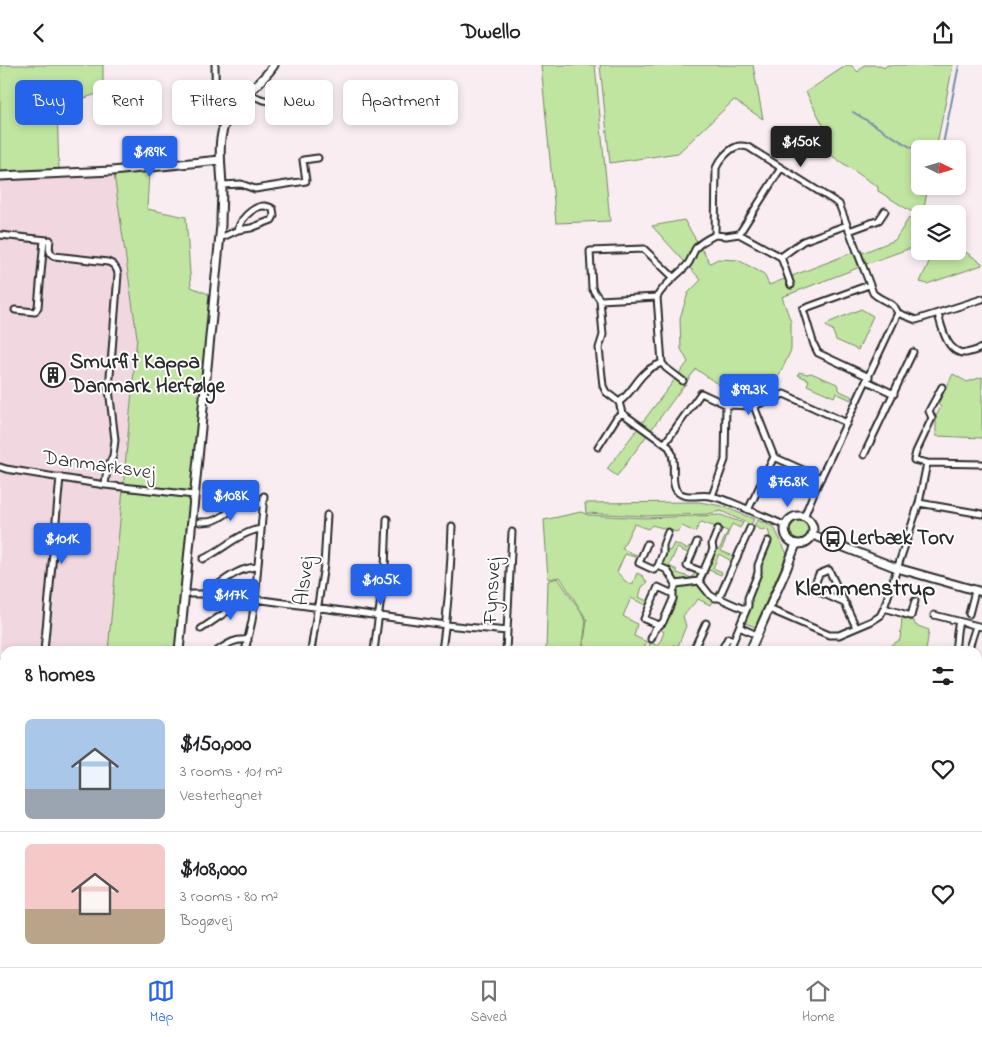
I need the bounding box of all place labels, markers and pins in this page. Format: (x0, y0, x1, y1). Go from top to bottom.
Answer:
pin: $150K (766, 126, 836, 168)
pin: $189K (115, 135, 185, 178)
place label: Smurfit Kappa Danmark Herfølge (69, 348, 226, 404)
building icon: Smurfit Kappa Danmark Herfølge (40, 362, 66, 388)
pin: $99.3K (708, 373, 790, 416)
pin: $76.8K (747, 465, 829, 508)
pin: $108K (196, 479, 266, 522)
pin: $101K (27, 523, 97, 565)
place label: Lerbæk Torv (850, 524, 955, 554)
bus stop icon: Lerbæk Torv (820, 526, 846, 552)
pin: $105K (346, 563, 416, 606)
pin: $117K (196, 579, 266, 621)

